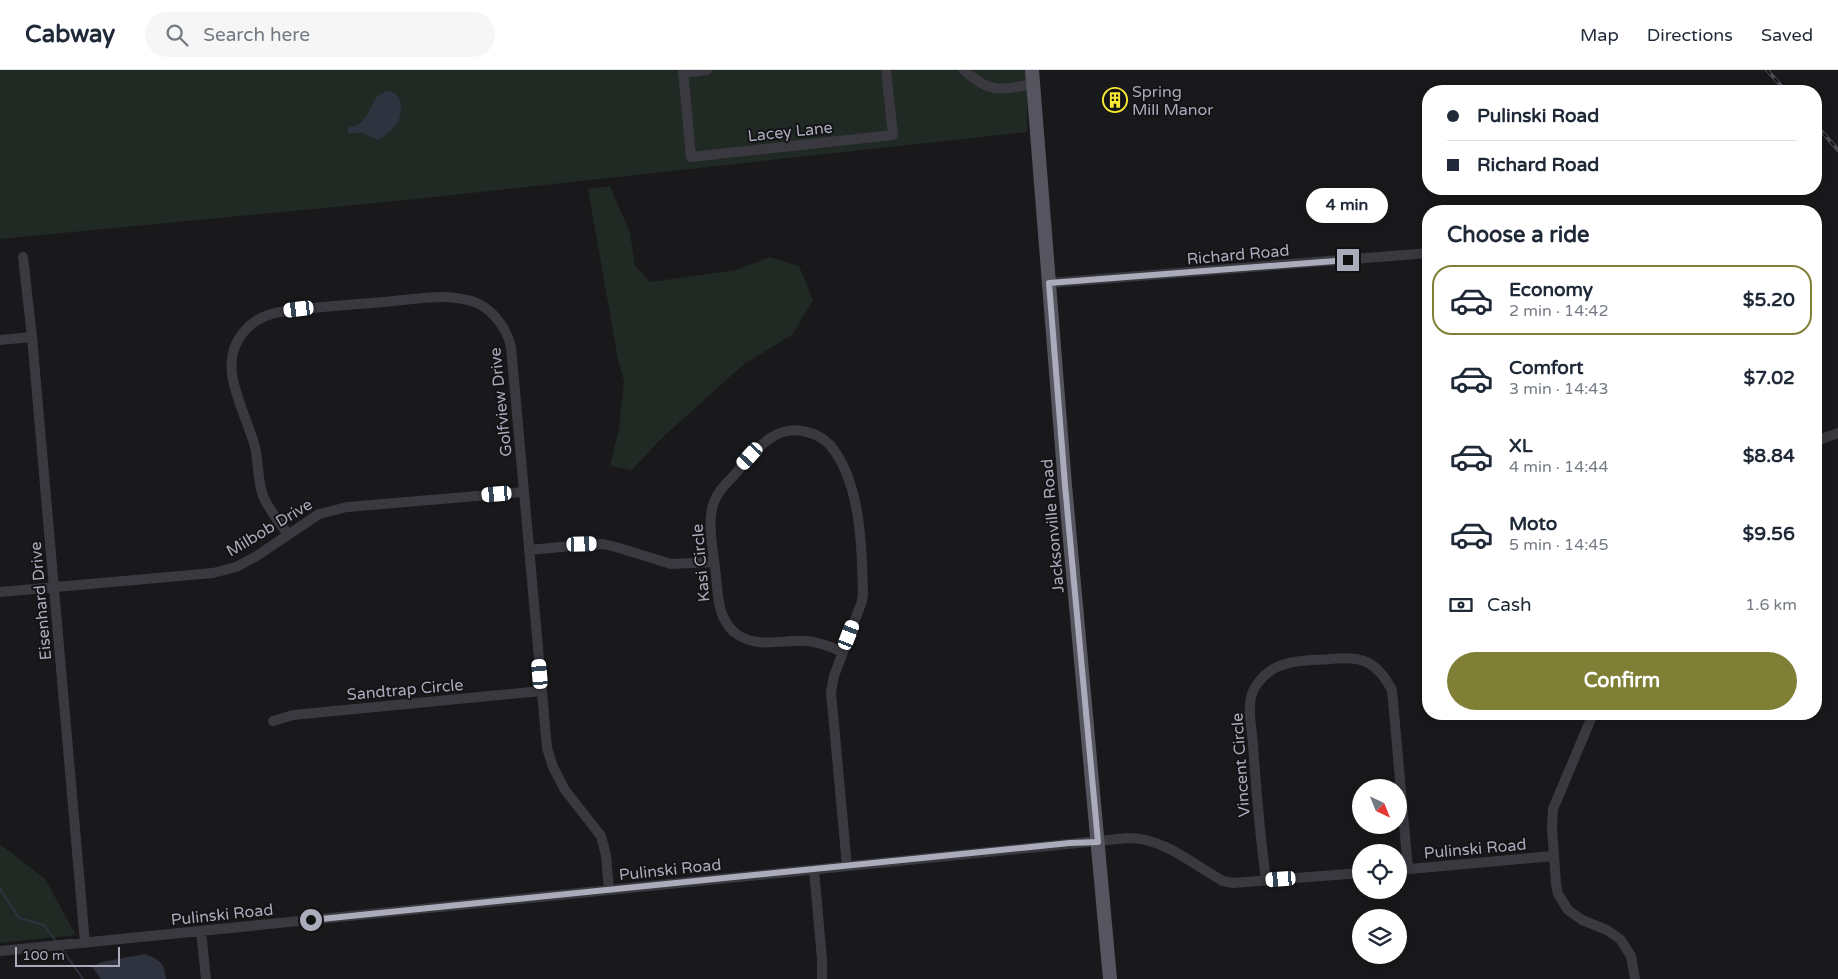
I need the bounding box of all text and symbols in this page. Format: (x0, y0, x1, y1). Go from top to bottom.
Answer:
search box (145, 12, 495, 57)
text: Cabway (25, 20, 115, 49)
icon: search (163, 21, 191, 49)
text: Search here (203, 24, 310, 46)
text: Map (1580, 24, 1619, 46)
text: Directions (1647, 24, 1733, 46)
text: Saved (1761, 24, 1813, 46)
place label: Spring Mill Manor (1132, 82, 1214, 120)
building icon: Spring Mill Manor (1102, 87, 1128, 113)
text: Pulinski Road (1477, 105, 1599, 127)
street label: Lacey Lane (747, 118, 834, 146)
text: Richard Road (1477, 154, 1599, 176)
callout: 4 min (1307, 188, 1389, 222)
text: 4 min (1326, 195, 1368, 215)
text: Choose a ride (1447, 222, 1590, 248)
street label: Richard Road (1186, 241, 1290, 269)
route end (1337, 249, 1359, 271)
icon: car (1449, 278, 1494, 323)
text: Economy (1509, 279, 1593, 301)
text: $5.20 (1743, 289, 1795, 311)
car (283, 300, 314, 318)
text: 2 min · 14:42 (1509, 301, 1608, 321)
street label: Golfview Drive (485, 346, 517, 457)
icon: car (1449, 356, 1494, 401)
text: Comfort (1509, 357, 1583, 379)
text: $7.02 (1744, 367, 1795, 389)
text: 3 min · 14:43 (1509, 379, 1608, 399)
icon: car (1449, 434, 1494, 479)
text: XL (1509, 435, 1533, 457)
car (734, 440, 765, 472)
text: $8.84 (1743, 445, 1795, 467)
text: 4 min · 14:44 (1509, 457, 1608, 477)
street label: Jacksonville Road (1037, 458, 1069, 594)
car (481, 485, 512, 503)
street label: Milbob Drive (223, 494, 316, 561)
icon: car (1449, 512, 1494, 557)
text: Moto (1509, 513, 1557, 535)
street label: Kasi Circle (688, 523, 714, 603)
text: $9.56 (1743, 523, 1795, 545)
text: 5 min · 14:45 (1509, 535, 1608, 555)
car (566, 536, 597, 552)
street label: Eisenhard Drive (26, 541, 56, 661)
icon: cash (1447, 591, 1475, 619)
text: Cash (1487, 594, 1532, 616)
text: 1.6 km (1745, 595, 1797, 615)
car (836, 618, 861, 652)
button: Confirm (1447, 652, 1797, 710)
car (531, 658, 548, 690)
street label: Sandtrap Circle (346, 675, 464, 705)
street label: Vincent Circle (1227, 712, 1255, 818)
north arrow (1352, 779, 1408, 834)
map controls (1352, 779, 1407, 964)
street label: Pulinski Road (1423, 835, 1527, 863)
button: locate (1352, 844, 1407, 899)
street label: Pulinski Road (618, 855, 722, 885)
car (1265, 870, 1296, 888)
street label: Pulinski Road (170, 900, 274, 930)
route start (300, 909, 322, 931)
button: layers (1352, 909, 1407, 964)
scale bar (15, 944, 120, 967)
text: 100 m (22, 947, 65, 964)

